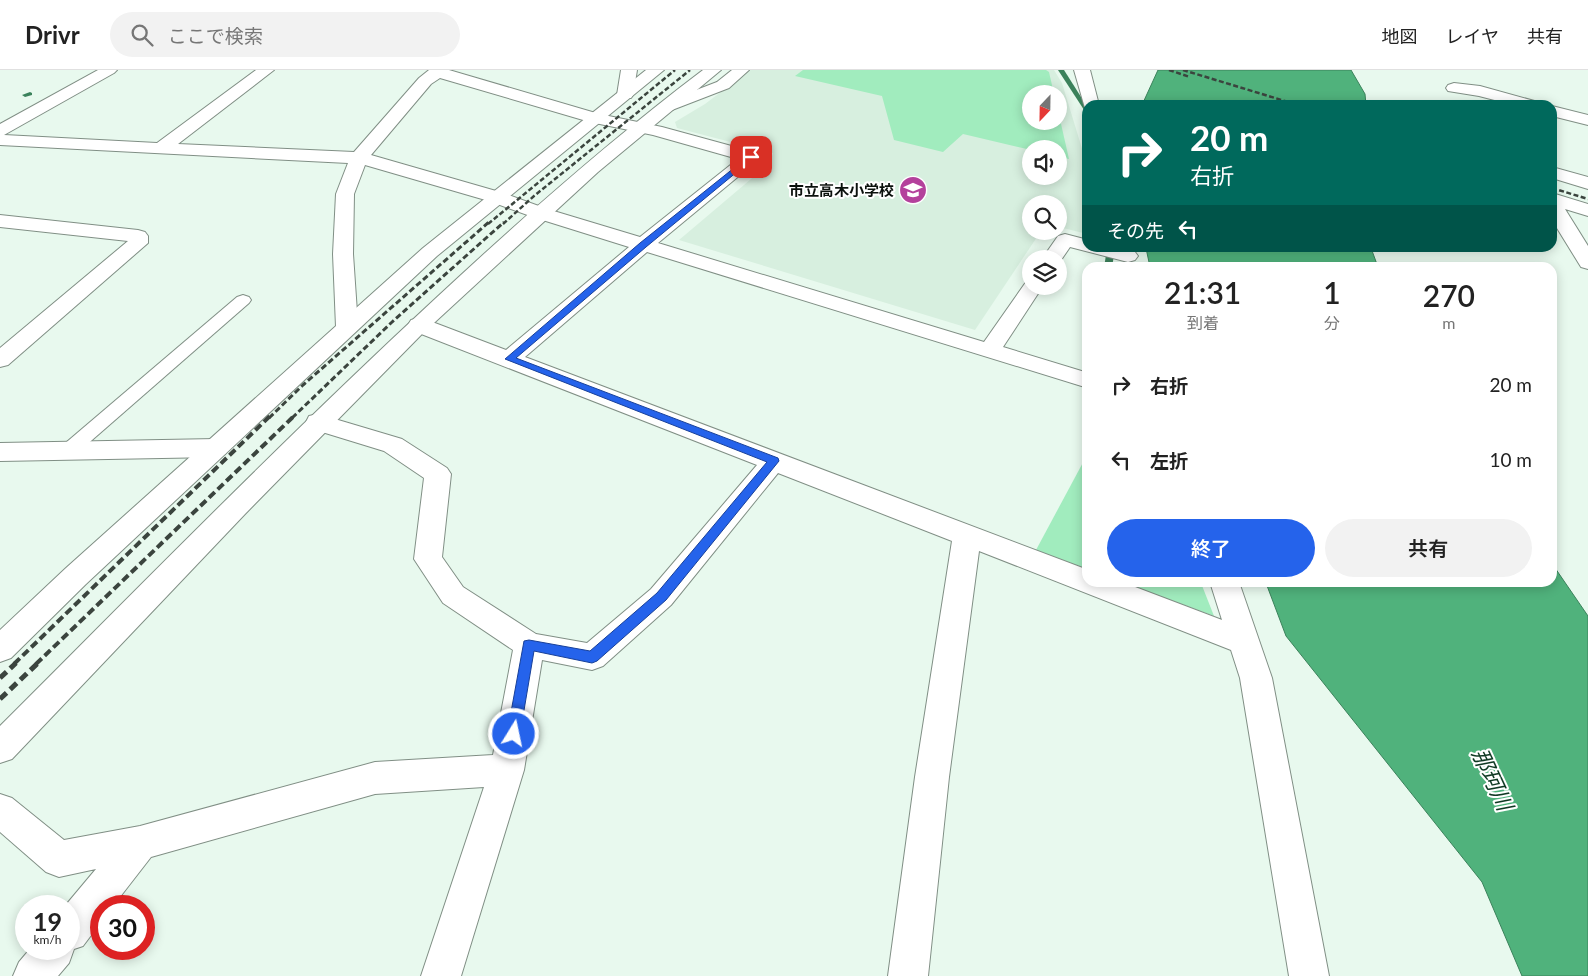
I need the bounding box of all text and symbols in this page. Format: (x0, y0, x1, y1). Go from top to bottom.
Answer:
search box (110, 12, 460, 57)
text: Drivr (25, 20, 80, 49)
icon: search (128, 21, 156, 49)
text: ここで検索 (168, 24, 263, 47)
text: 地図 (1382, 25, 1418, 47)
text: レイヤ (1446, 25, 1499, 47)
text: 共有 (1527, 25, 1563, 47)
north arrow (1022, 85, 1068, 130)
map controls (1022, 85, 1067, 295)
text: 20 m (1190, 116, 1268, 158)
icon: right (1107, 120, 1172, 185)
pin (730, 136, 772, 178)
button: sound (1022, 140, 1067, 185)
icon: arrive (737, 143, 765, 171)
text: 右折 (1190, 162, 1234, 189)
school or university icon: 市立高木小学校 (898, 175, 928, 205)
place label: 市立高木小学校 (789, 181, 894, 199)
button: search (1022, 195, 1067, 240)
icon: left (1174, 215, 1202, 243)
text: その先 (1107, 219, 1164, 242)
button: layers (1022, 250, 1067, 295)
text: 21:31 (1164, 274, 1241, 310)
text: 1 (1323, 274, 1341, 310)
text: 270 (1423, 277, 1475, 313)
text: 到着 (1187, 313, 1219, 332)
text: 分 (1324, 313, 1340, 332)
text: m (1442, 313, 1455, 332)
icon: right (1107, 371, 1135, 399)
text: 20 m (1489, 373, 1532, 396)
text: 右折 (1150, 374, 1188, 397)
icon: left (1107, 446, 1135, 474)
text: 10 m (1489, 448, 1532, 471)
text: 左折 (1150, 449, 1188, 472)
button: 終了 (1107, 519, 1315, 577)
button: 共有 (1325, 519, 1532, 577)
position arrow (487, 707, 539, 759)
water label: 那珂川 (1467, 743, 1520, 816)
speed limit sign: 30 (90, 895, 155, 960)
text: 19 (33, 906, 62, 936)
text: km/h (33, 932, 62, 947)

